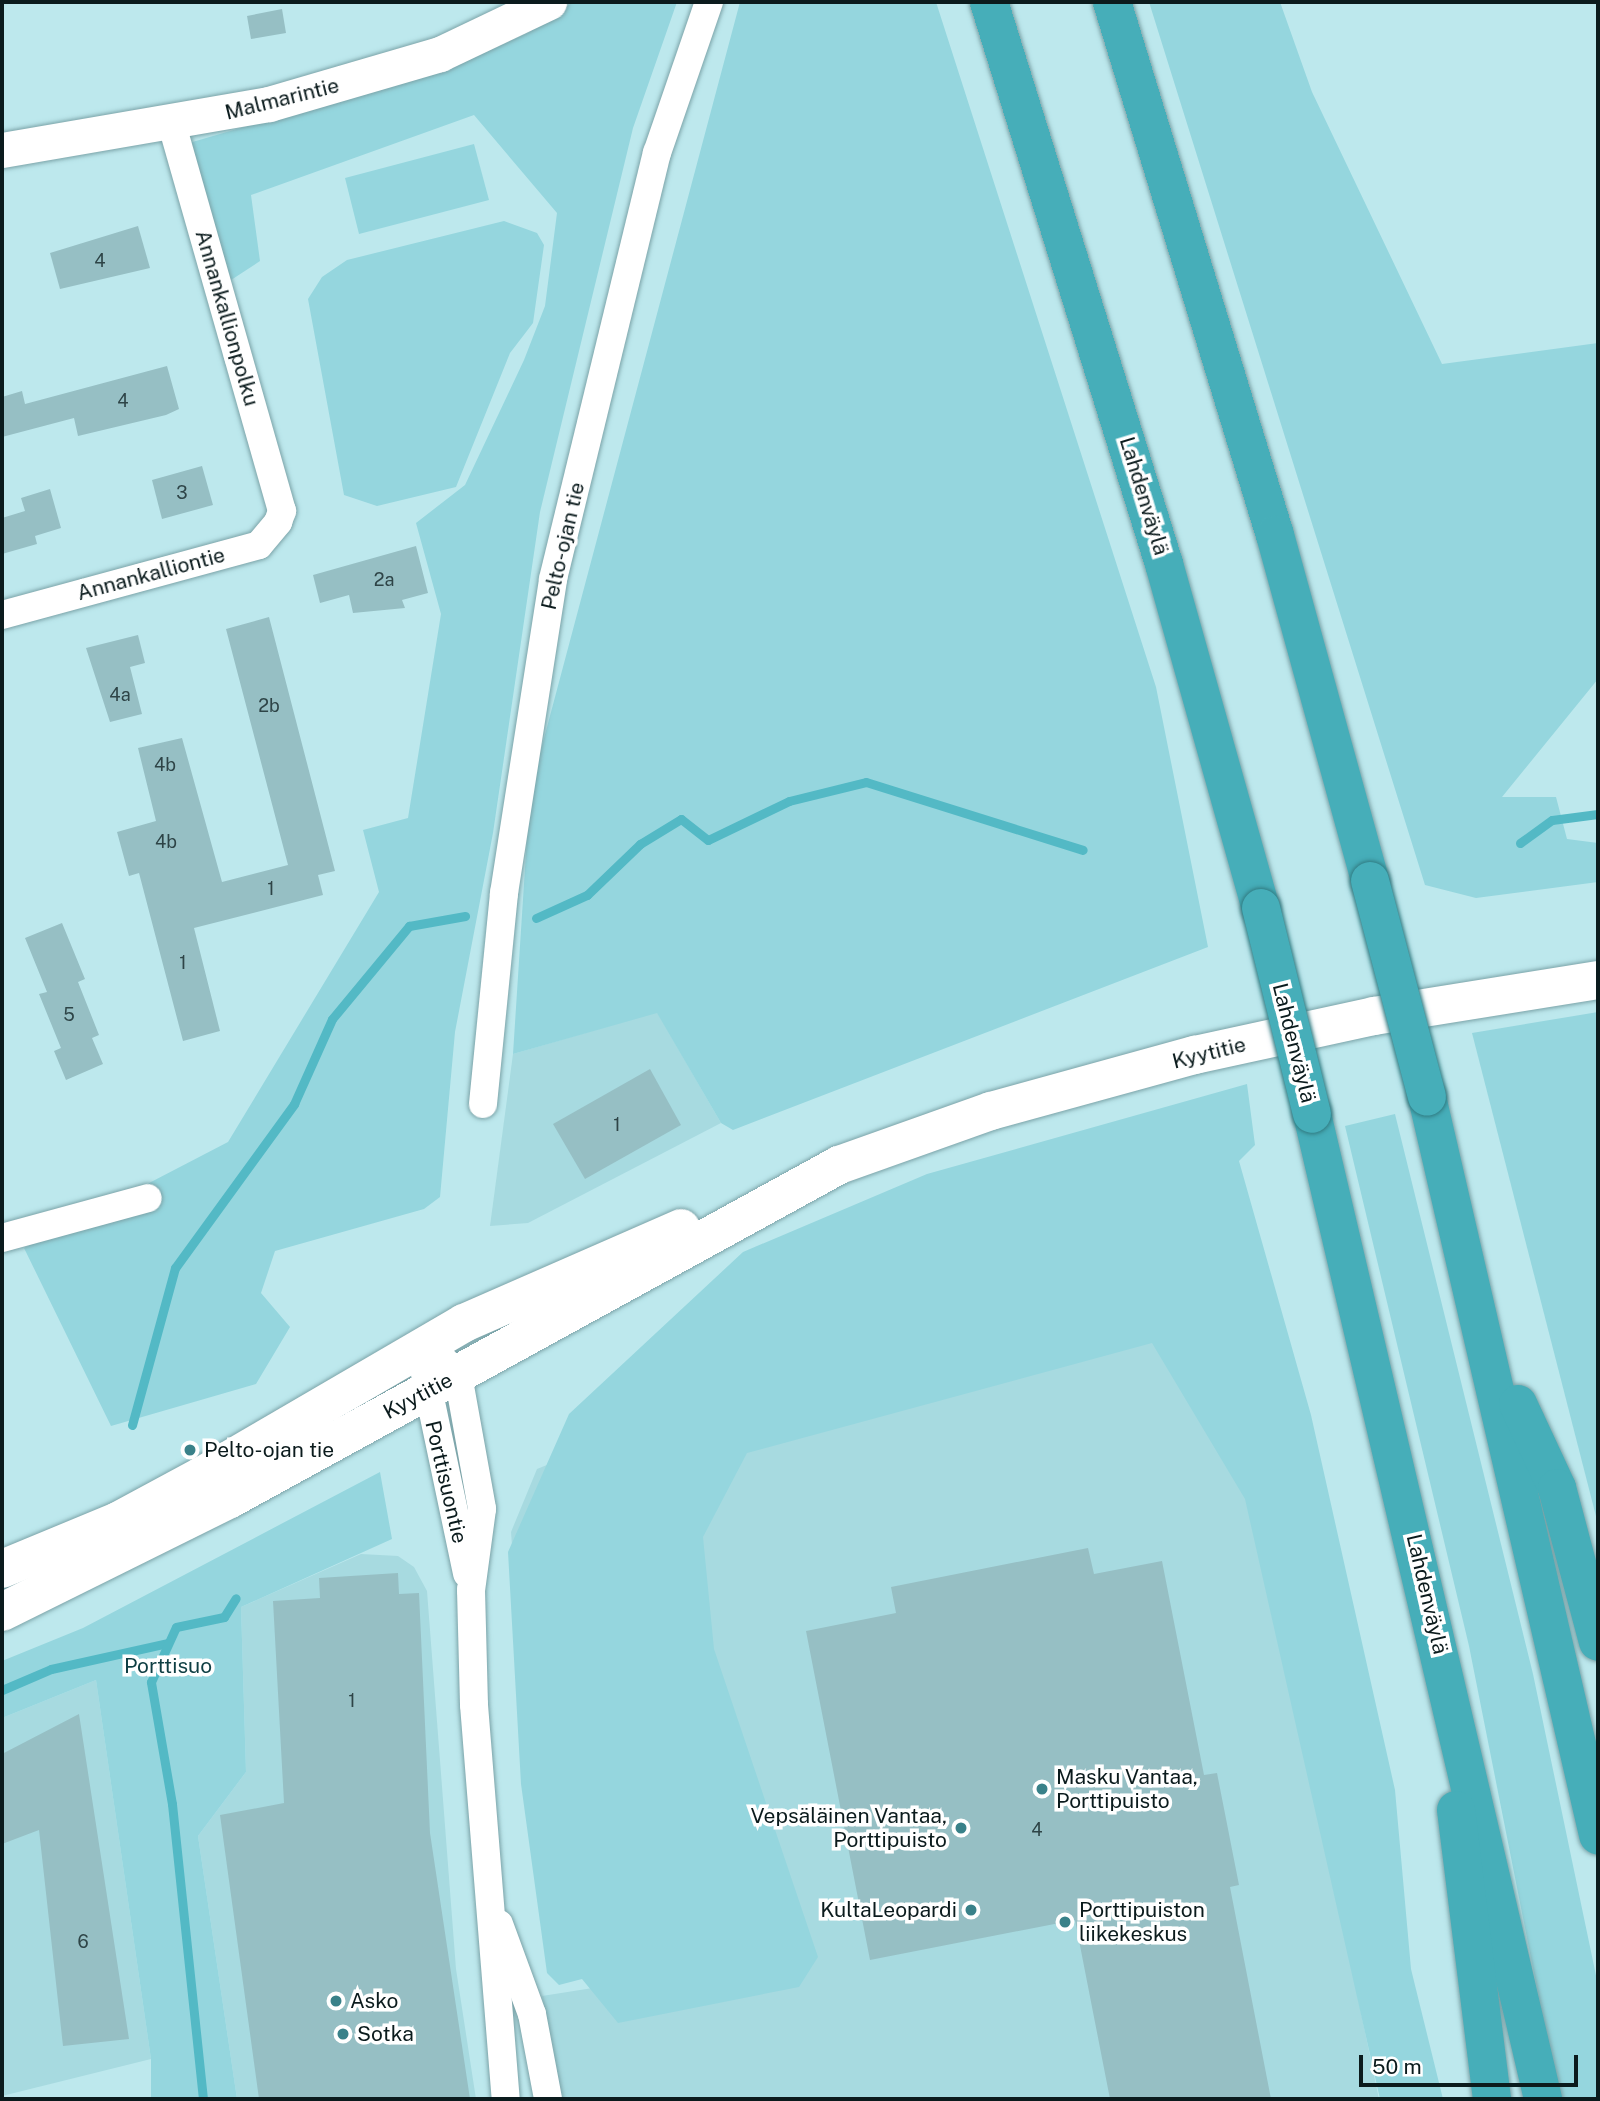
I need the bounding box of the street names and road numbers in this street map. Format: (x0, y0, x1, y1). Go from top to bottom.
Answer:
street label: Malmarintie (222, 73, 342, 125)
street label: Annankallionpolku (190, 227, 264, 409)
street label: Lahdenväylä (1114, 434, 1174, 558)
street label: Pelto-ojan tie (536, 480, 590, 612)
street label: Annankalliontie (74, 542, 228, 606)
street label: Lahdenväylä (1267, 981, 1321, 1105)
street label: Kyytitie (1170, 1032, 1248, 1074)
street label: Kyytitie (379, 1367, 457, 1425)
street label: Porttisuontie (420, 1418, 472, 1546)
street label: Lahdenväylä (1401, 1532, 1453, 1656)

